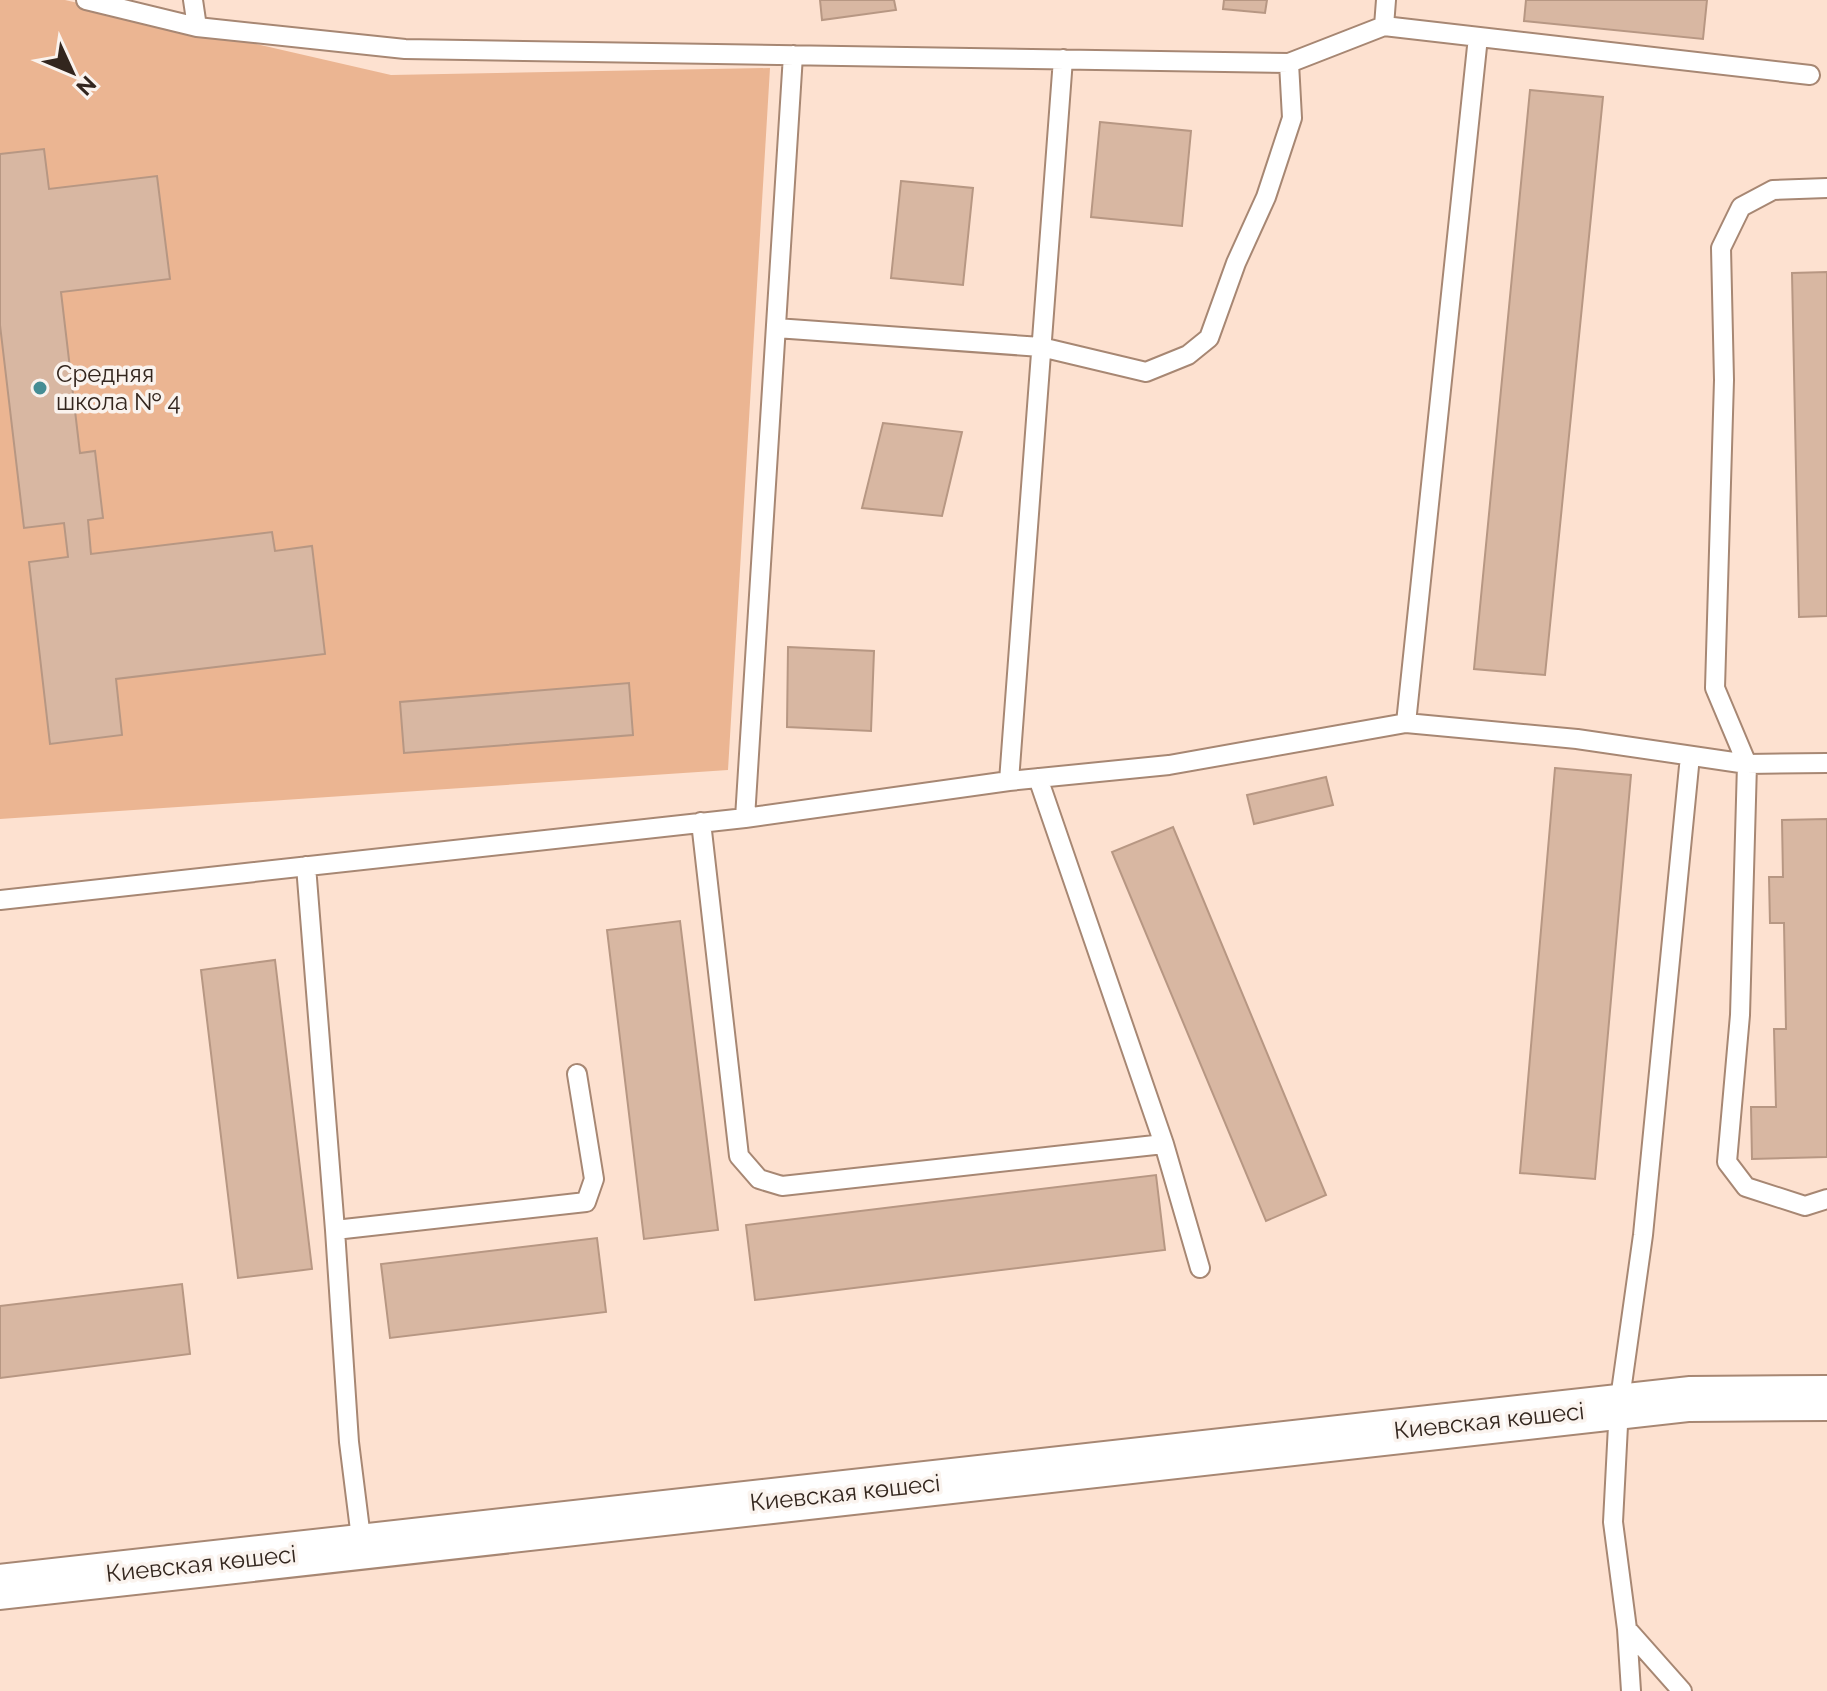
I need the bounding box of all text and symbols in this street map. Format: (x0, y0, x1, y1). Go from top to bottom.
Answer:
north arrow (32, 32, 112, 112)
text: N (71, 71, 102, 101)
place label: Средняя школа № 4 (56, 359, 181, 416)
marker: Средняя школа № 4 (31, 379, 49, 397)
street label: Киевская көшесі (1392, 1396, 1586, 1445)
street label: Киевская көшесі (748, 1468, 942, 1517)
street label: Киевская көшесі (104, 1539, 298, 1588)

